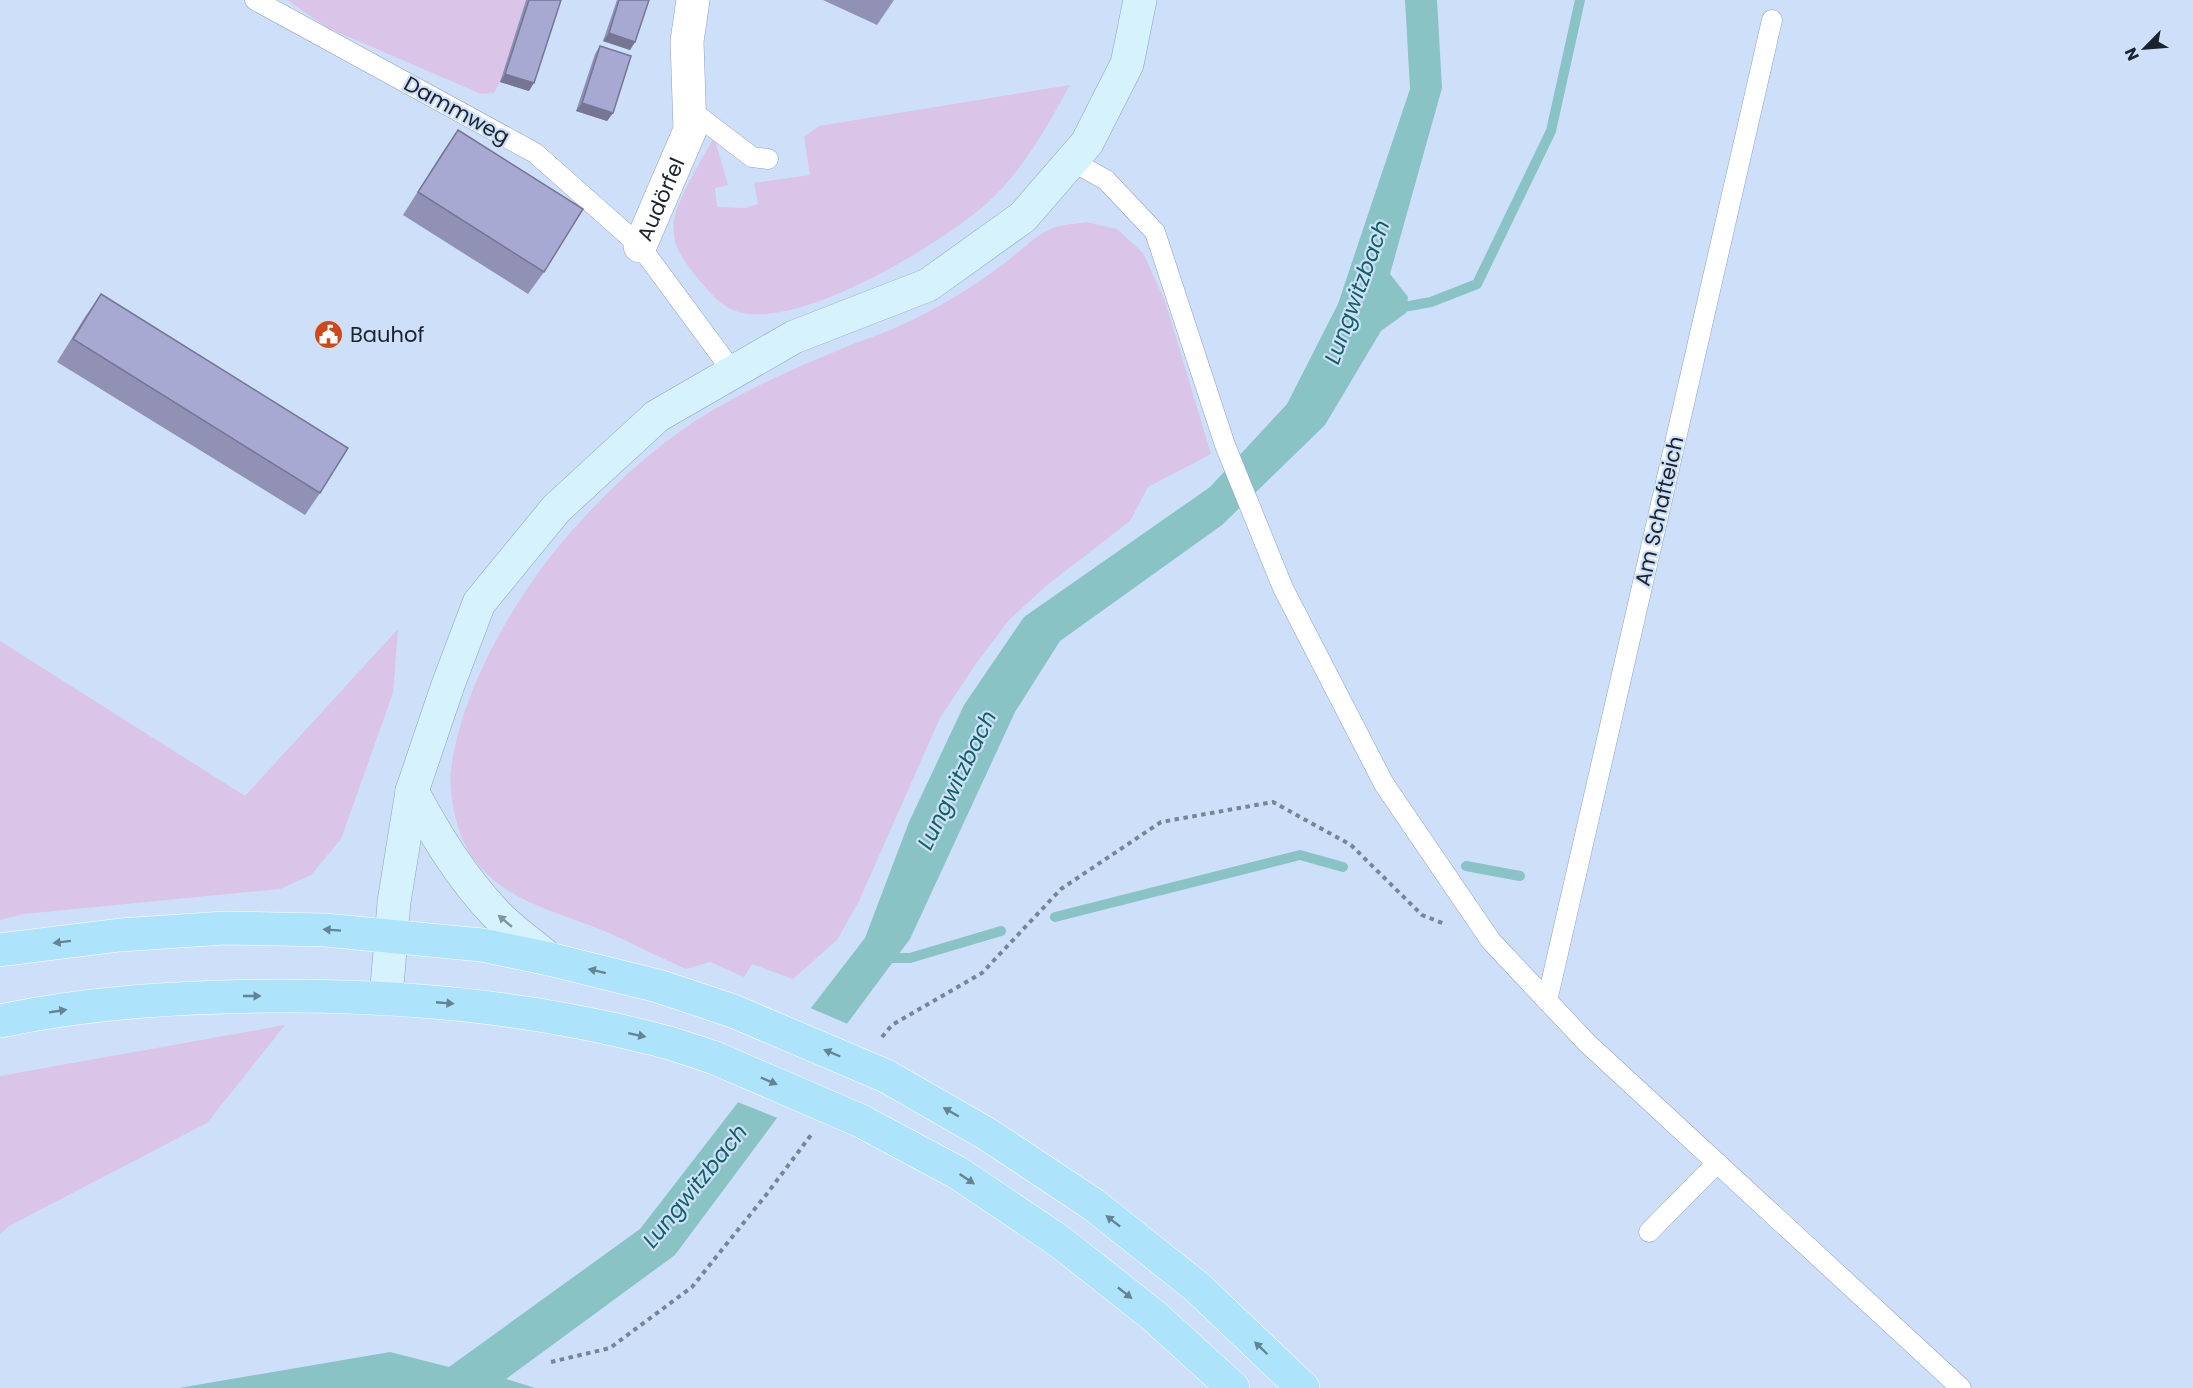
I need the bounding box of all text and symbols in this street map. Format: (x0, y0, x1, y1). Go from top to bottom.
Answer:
north arrow (2115, 18, 2175, 78)
text: N (2119, 44, 2145, 64)
street label: Dammweg (399, 69, 515, 151)
street label: Audörfel (629, 153, 691, 245)
water label: Lungwitzbach (1317, 216, 1397, 368)
public building icon: Bauhof (313, 318, 345, 350)
place label: Bauhof (350, 320, 424, 349)
street label: Am Schafteich (1628, 433, 1690, 589)
water label: Lungwitzbach (910, 705, 1004, 855)
one-way arrow (497, 915, 513, 928)
one-way arrow (323, 926, 342, 935)
one-way arrow (53, 937, 72, 947)
one-way arrow (587, 965, 606, 975)
one-way arrow (242, 991, 261, 1001)
one-way arrow (435, 998, 454, 1007)
one-way arrow (48, 1007, 67, 1016)
one-way arrow (628, 1030, 646, 1040)
one-way arrow (823, 1048, 841, 1057)
one-way arrow (760, 1077, 778, 1086)
one-way arrow (943, 1107, 959, 1118)
water label: Lungwitzbach (635, 1117, 755, 1255)
one-way arrow (959, 1173, 975, 1185)
one-way arrow (1105, 1214, 1121, 1227)
one-way arrow (1118, 1287, 1133, 1299)
one-way arrow (1254, 1341, 1268, 1355)

